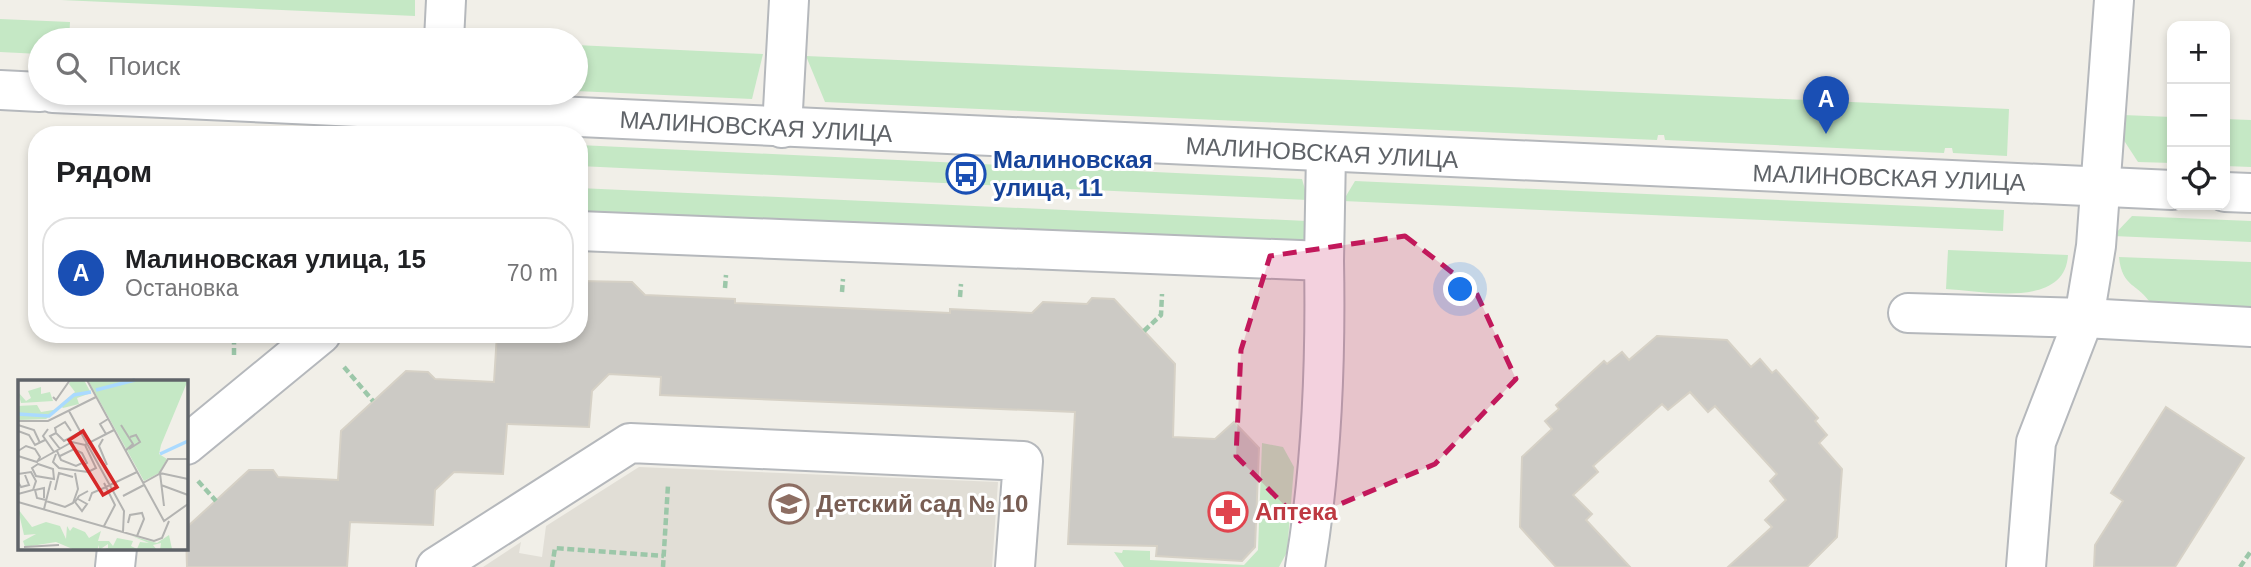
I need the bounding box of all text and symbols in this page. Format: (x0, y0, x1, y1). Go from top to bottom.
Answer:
map controls (2167, 21, 2230, 210)
button: + (2167, 21, 2230, 84)
search box (28, 28, 588, 105)
icon: search (52, 48, 90, 86)
text: Поиск (108, 51, 180, 81)
pin: A (1803, 76, 1849, 134)
button: − (2167, 84, 2230, 147)
street label: МАЛИНОВСКАЯ УЛИЦА (619, 106, 893, 147)
street label: МАЛИНОВСКАЯ УЛИЦА (1185, 132, 1459, 173)
place label: Малиновская улица, 11 (993, 146, 1153, 201)
button: locate (2167, 147, 2230, 210)
bus stop icon: Малиновская улица, 11 (945, 153, 987, 195)
text: Рядом (56, 155, 152, 188)
street label: МАЛИНОВСКАЯ УЛИЦА (1752, 159, 2026, 196)
text: Малиновская улица, 15 (125, 244, 426, 274)
text: A (73, 260, 89, 286)
text: 70 m (507, 260, 558, 286)
your location (1443, 272, 1477, 306)
text: Остановка (125, 275, 239, 301)
inset map (18, 380, 187, 550)
school or university icon: Детский сад № 10 (768, 483, 810, 525)
place label: Детский сад № 10 (816, 490, 1028, 517)
pharmacy icon: Аптека (1207, 491, 1249, 533)
place label: Аптека (1255, 498, 1338, 525)

